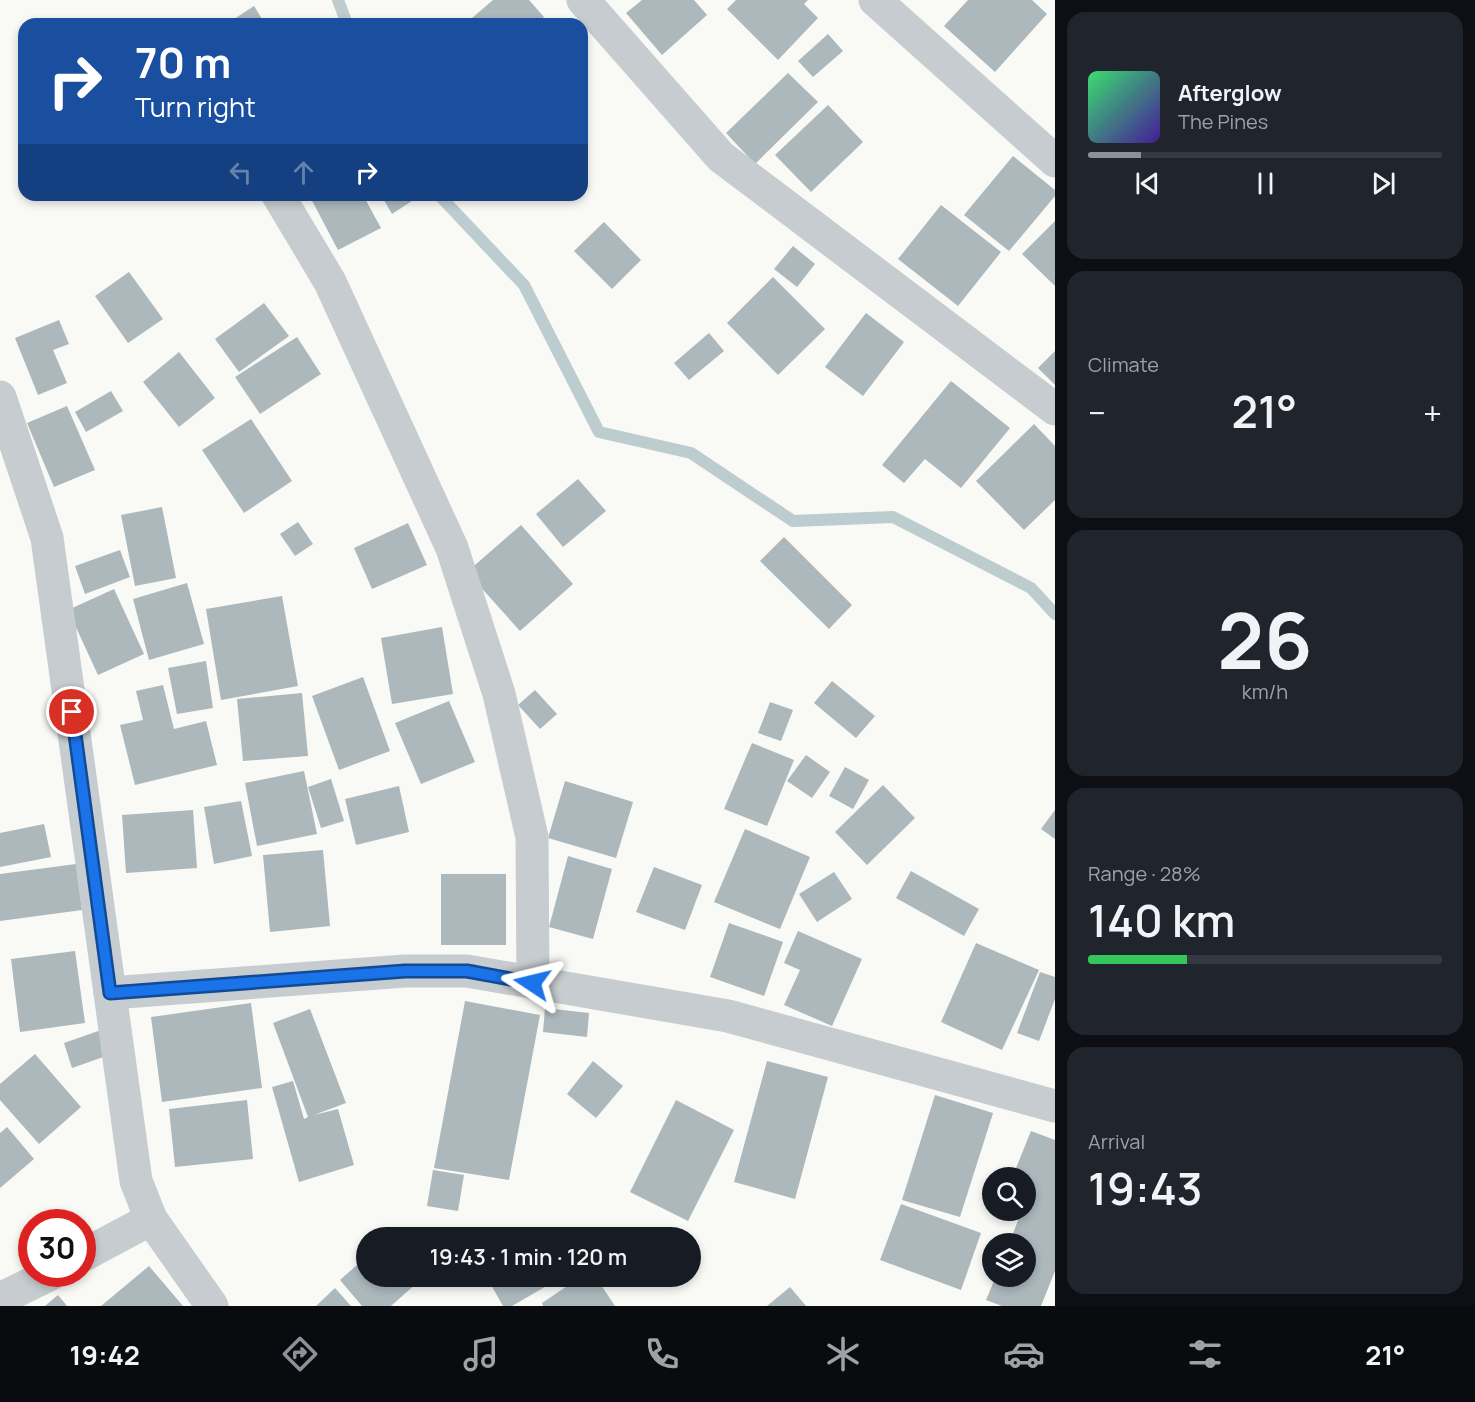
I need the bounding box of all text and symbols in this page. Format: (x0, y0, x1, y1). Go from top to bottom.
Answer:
text: 70 m (135, 33, 231, 91)
icon: right (36, 42, 114, 120)
text: Afterglow (1178, 78, 1282, 108)
text: Turn right (135, 88, 256, 125)
text: The Pines (1178, 108, 1268, 135)
icon: left (224, 156, 257, 189)
icon: ahead (287, 156, 320, 189)
icon: right (350, 156, 383, 189)
icon: previous (1131, 167, 1164, 200)
icon: pause (1249, 167, 1282, 200)
icon: next (1367, 167, 1400, 200)
text: Climate (1088, 351, 1159, 378)
text: 21° (1232, 380, 1297, 442)
text: − (1088, 390, 1106, 435)
text: + (1423, 390, 1442, 435)
text: 26 (1218, 586, 1312, 692)
text: km/h (1242, 678, 1288, 705)
pin (46, 686, 97, 737)
icon: arrive (55, 695, 88, 728)
text: Range · 28% (1088, 860, 1201, 887)
text: 140 km (1088, 889, 1235, 951)
position arrow (500, 951, 564, 1015)
text: Arrival (1088, 1128, 1145, 1155)
text: 19:43 (1088, 1157, 1203, 1219)
map controls (982, 1167, 1036, 1287)
button: search (982, 1167, 1036, 1221)
speed limit sign: 30 (18, 1209, 96, 1287)
button: layers (982, 1233, 1036, 1287)
text: 19:43 · 1 min · 120 m (430, 1242, 627, 1272)
icon: directions (279, 1333, 321, 1375)
icon: music (460, 1333, 502, 1375)
icon: phone (641, 1333, 683, 1375)
icon: climate (822, 1333, 864, 1375)
icon: car (1003, 1333, 1045, 1375)
icon: filters (1184, 1333, 1226, 1375)
text: 19:42 (70, 1336, 140, 1373)
text: 21° (1365, 1336, 1405, 1373)

